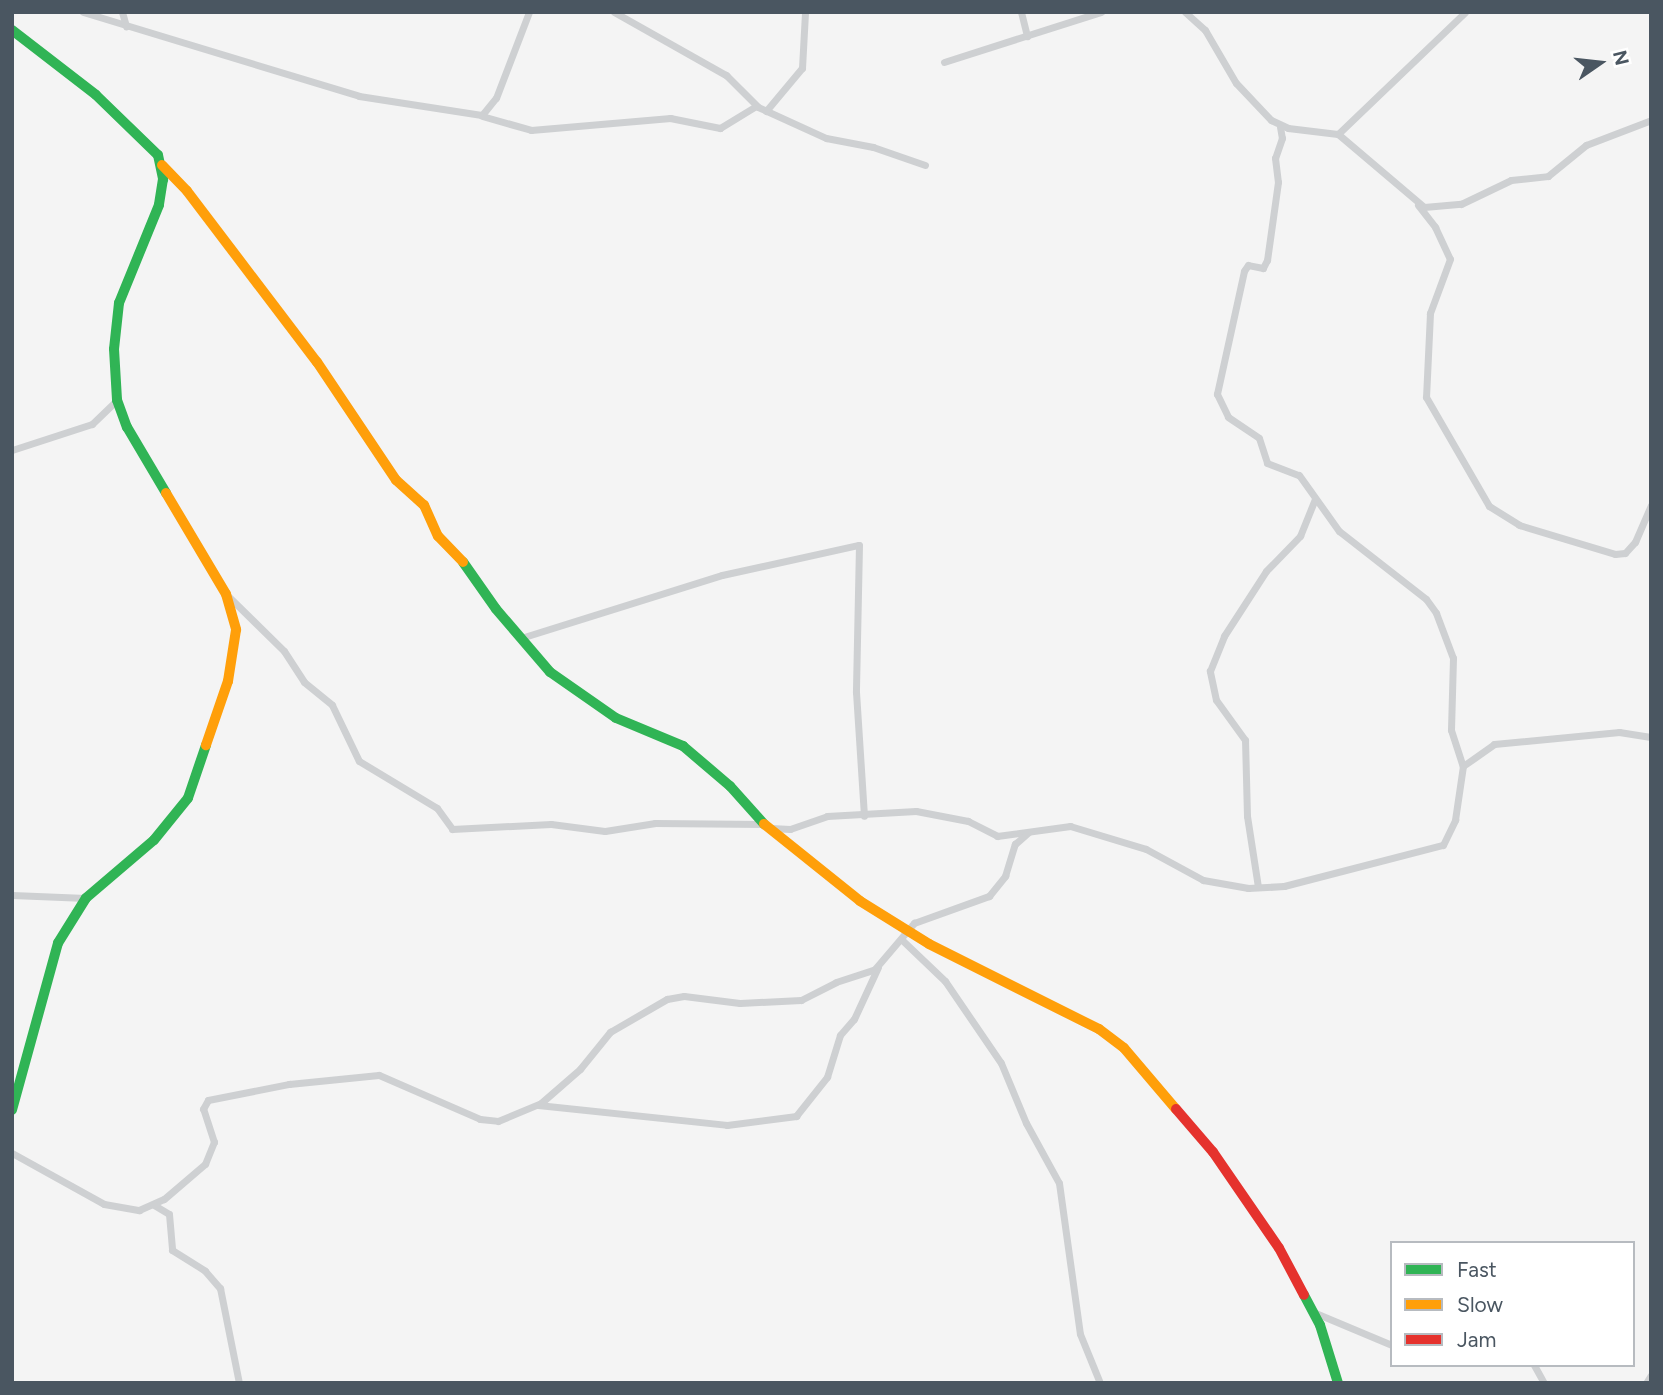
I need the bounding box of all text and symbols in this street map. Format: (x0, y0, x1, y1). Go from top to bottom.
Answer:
north arrow (1565, 28, 1635, 98)
text: N (1608, 48, 1634, 68)
legend (1390, 1241, 1635, 1367)
text: Fast (1457, 1257, 1497, 1282)
text: Slow (1457, 1292, 1503, 1317)
text: Jam (1457, 1327, 1496, 1352)

